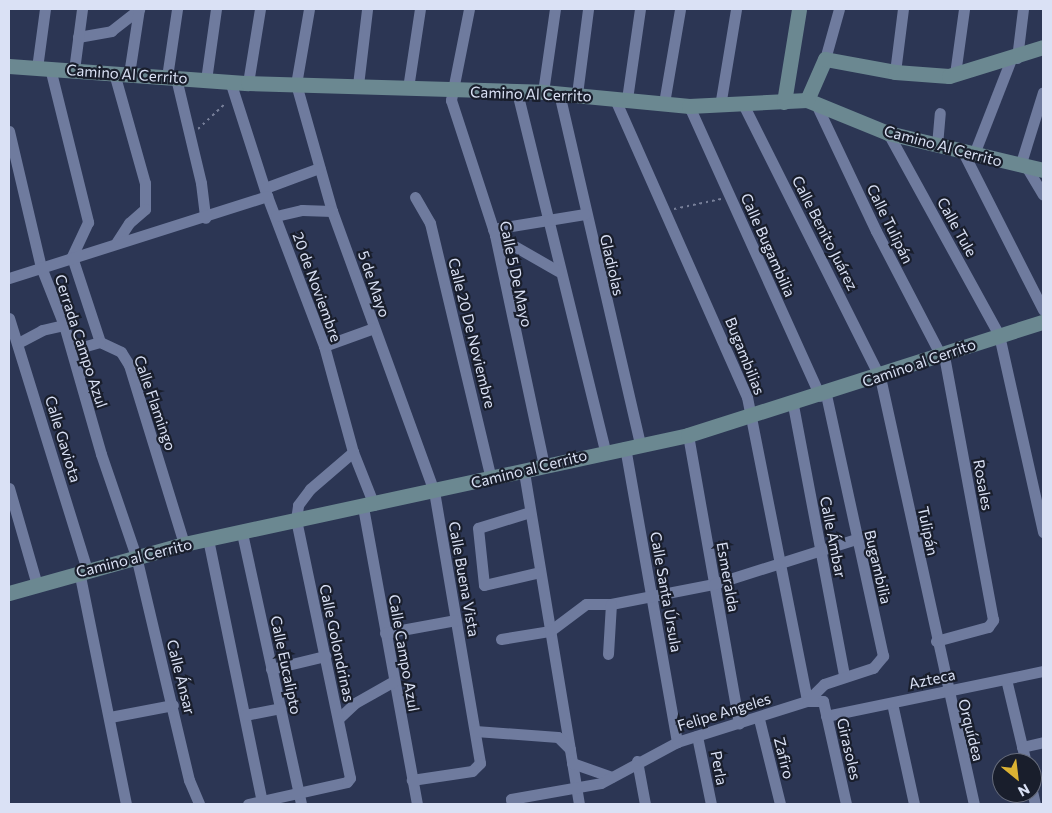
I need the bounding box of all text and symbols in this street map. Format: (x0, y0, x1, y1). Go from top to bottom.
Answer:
street label: Camino Al Cerrito (66, 61, 188, 87)
street label: Camino Al Cerrito (470, 83, 592, 105)
street label: Camino Al Cerrito (882, 122, 1004, 170)
street label: Calle Benito Juárez (788, 173, 862, 293)
street label: Calle Tulipán (863, 181, 917, 267)
street label: Calle Bugambilia (737, 190, 799, 300)
street label: Calle Tule (933, 194, 981, 260)
street label: Calle 5 De Mayo (496, 219, 536, 329)
street label: 20 de Noviembre (289, 230, 345, 344)
street label: Gladiolas (596, 232, 628, 298)
street label: 5 de Mayo (354, 248, 394, 320)
street label: Calle 20 De Noviembre (445, 256, 499, 410)
street label: Cerrada Campo Azul (51, 272, 111, 410)
street label: Bugambilias (721, 315, 769, 397)
street label: Camino al Cerrito (860, 335, 978, 391)
street label: Calle Flamingo (130, 353, 180, 453)
street label: Calle Gaviota (41, 394, 85, 484)
street label: Camino al Cerrito (469, 446, 589, 492)
street label: Rosales (970, 458, 996, 512)
street label: Calle Ámbar (816, 495, 850, 579)
street label: Tulipán (914, 505, 942, 557)
street label: Calle Buena Vista (445, 520, 483, 638)
street label: Bugambilia (861, 528, 895, 606)
street label: Calle Santa Úrsula (647, 530, 685, 654)
street label: Camino al Cerrito (74, 535, 194, 581)
street label: Esmeralda (713, 541, 743, 613)
street label: Calle Golondrinas (316, 583, 358, 703)
street label: Calle Campo Azul (385, 593, 423, 713)
street label: Calle Eucalipto (267, 614, 305, 716)
street label: Calle Ánsar (163, 638, 199, 716)
street label: Azteca (907, 665, 957, 693)
street label: Felipe Angeles (675, 689, 773, 735)
street label: Orquídea (955, 697, 987, 763)
street label: Girasoles (833, 716, 865, 782)
street label: Zafiro (770, 735, 798, 781)
street label: Perla (707, 749, 731, 787)
north arrow (992, 753, 1042, 803)
text: N (1015, 781, 1033, 801)

